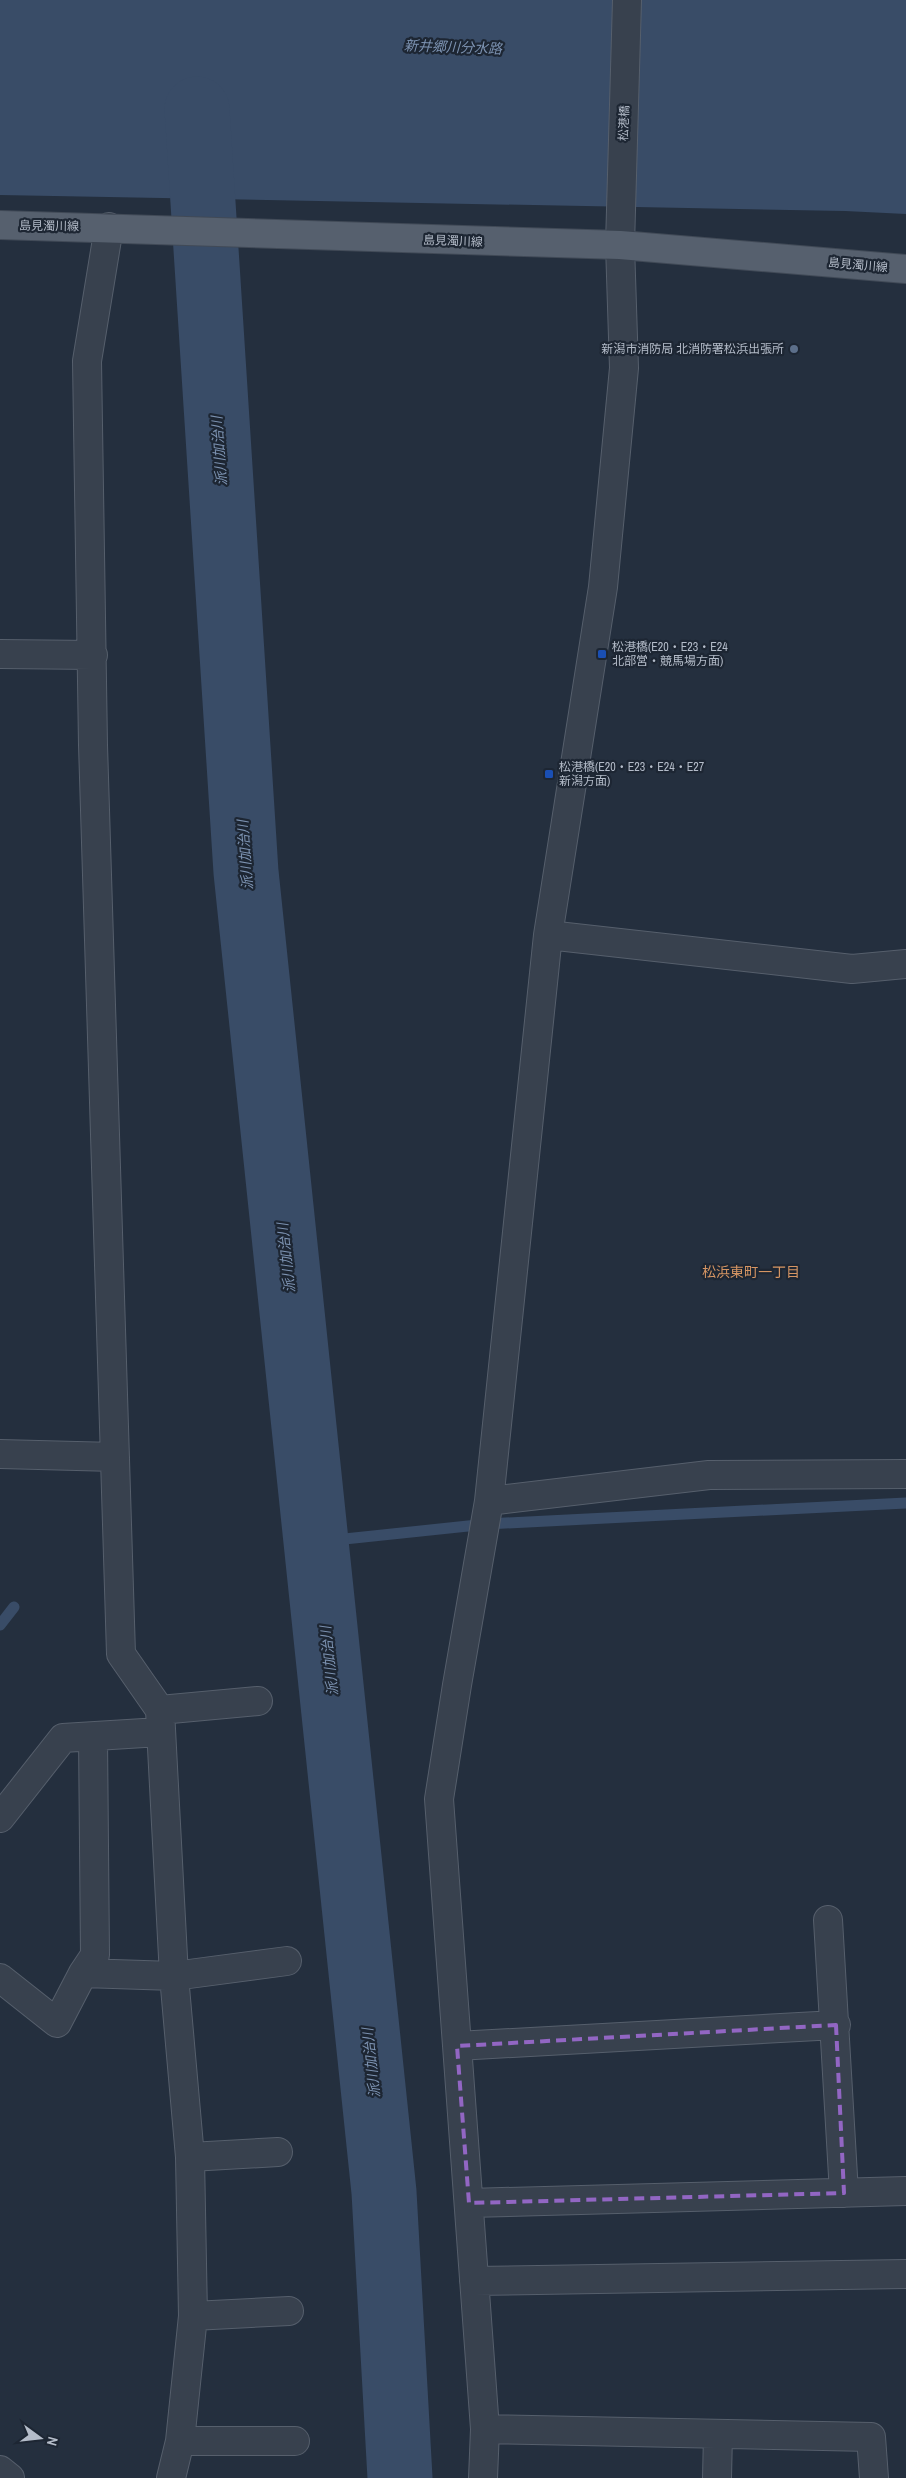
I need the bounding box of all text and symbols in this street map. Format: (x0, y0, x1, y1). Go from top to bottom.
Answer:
water label: 新井郷川分水路 (404, 36, 503, 58)
street label: 松港橋 (615, 105, 633, 141)
street label: 島見濁川線 (19, 217, 79, 235)
street label: 島見濁川線 (423, 232, 483, 250)
street label: 島見濁川線 (827, 254, 889, 276)
place label: 新潟市消防局 北消防署松浜出張所 (601, 341, 784, 357)
marker: 新潟市消防局 北消防署松浜出張所 (788, 343, 800, 355)
water label: 派川加治川 (207, 413, 230, 487)
place label: 松港橋(E20・E23・E24 北部営・競馬場方面) (612, 639, 728, 669)
marker: 松港橋(E20・E23・E24 北部営・競馬場方面) (596, 648, 608, 660)
place label: 松港橋(E20・E23・E24・E27 新潟方面) (559, 759, 705, 789)
marker: 松港橋(E20・E23・E24・E27 新潟方面) (543, 768, 555, 780)
water label: 派川加治川 (233, 817, 256, 891)
water label: 派川加治川 (273, 1220, 299, 1294)
district label: 松浜東町一丁目 (702, 1263, 800, 1281)
water label: 派川加治川 (316, 1623, 342, 1697)
water label: 派川加治川 (358, 2025, 384, 2099)
north arrow (15, 2413, 65, 2463)
text: N (43, 2435, 62, 2448)

